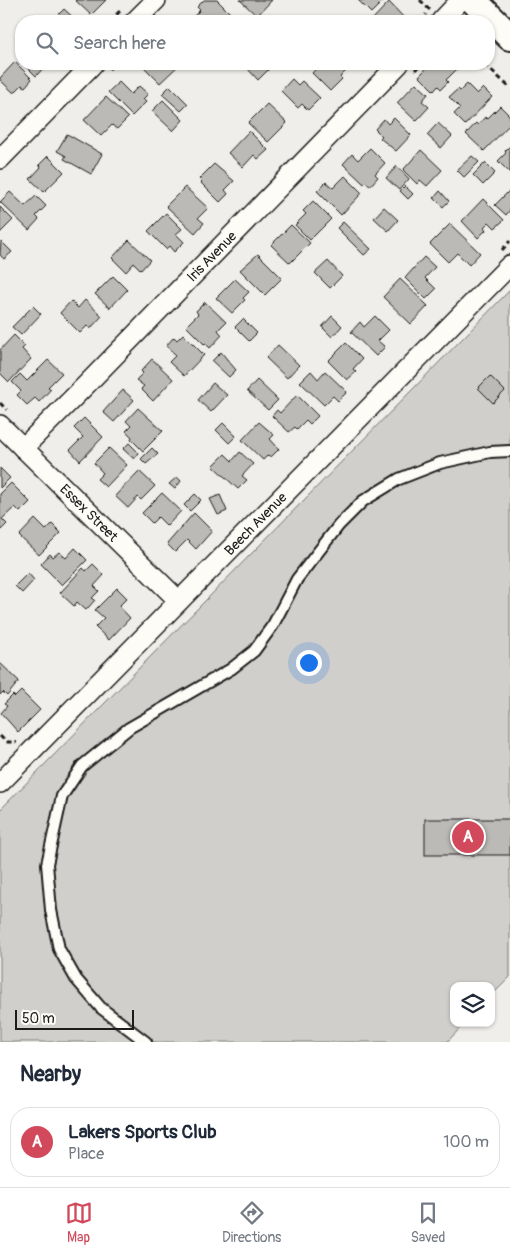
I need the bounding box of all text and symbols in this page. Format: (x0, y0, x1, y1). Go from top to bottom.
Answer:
search box (15, 15, 495, 70)
icon: search (33, 29, 61, 57)
text: Search here (73, 31, 166, 55)
street label: Iris Avenue (184, 228, 240, 285)
street label: Essex Street (56, 481, 122, 546)
street label: Beech Avenue (221, 489, 290, 559)
your location (296, 650, 322, 676)
pin: A (452, 818, 484, 856)
map controls (450, 982, 495, 1027)
button: layers (450, 982, 495, 1027)
scale bar (15, 1007, 134, 1030)
text: 50 m (22, 1010, 55, 1027)
text: Nearby (20, 1061, 81, 1088)
text: Lakers Sports Club (68, 1120, 217, 1144)
text: A (32, 1132, 42, 1152)
text: 100 m (443, 1132, 489, 1152)
text: Place (68, 1144, 104, 1164)
tab: Map (65, 1199, 93, 1246)
tab: Directions (222, 1199, 281, 1246)
tab: Saved (411, 1199, 445, 1246)

